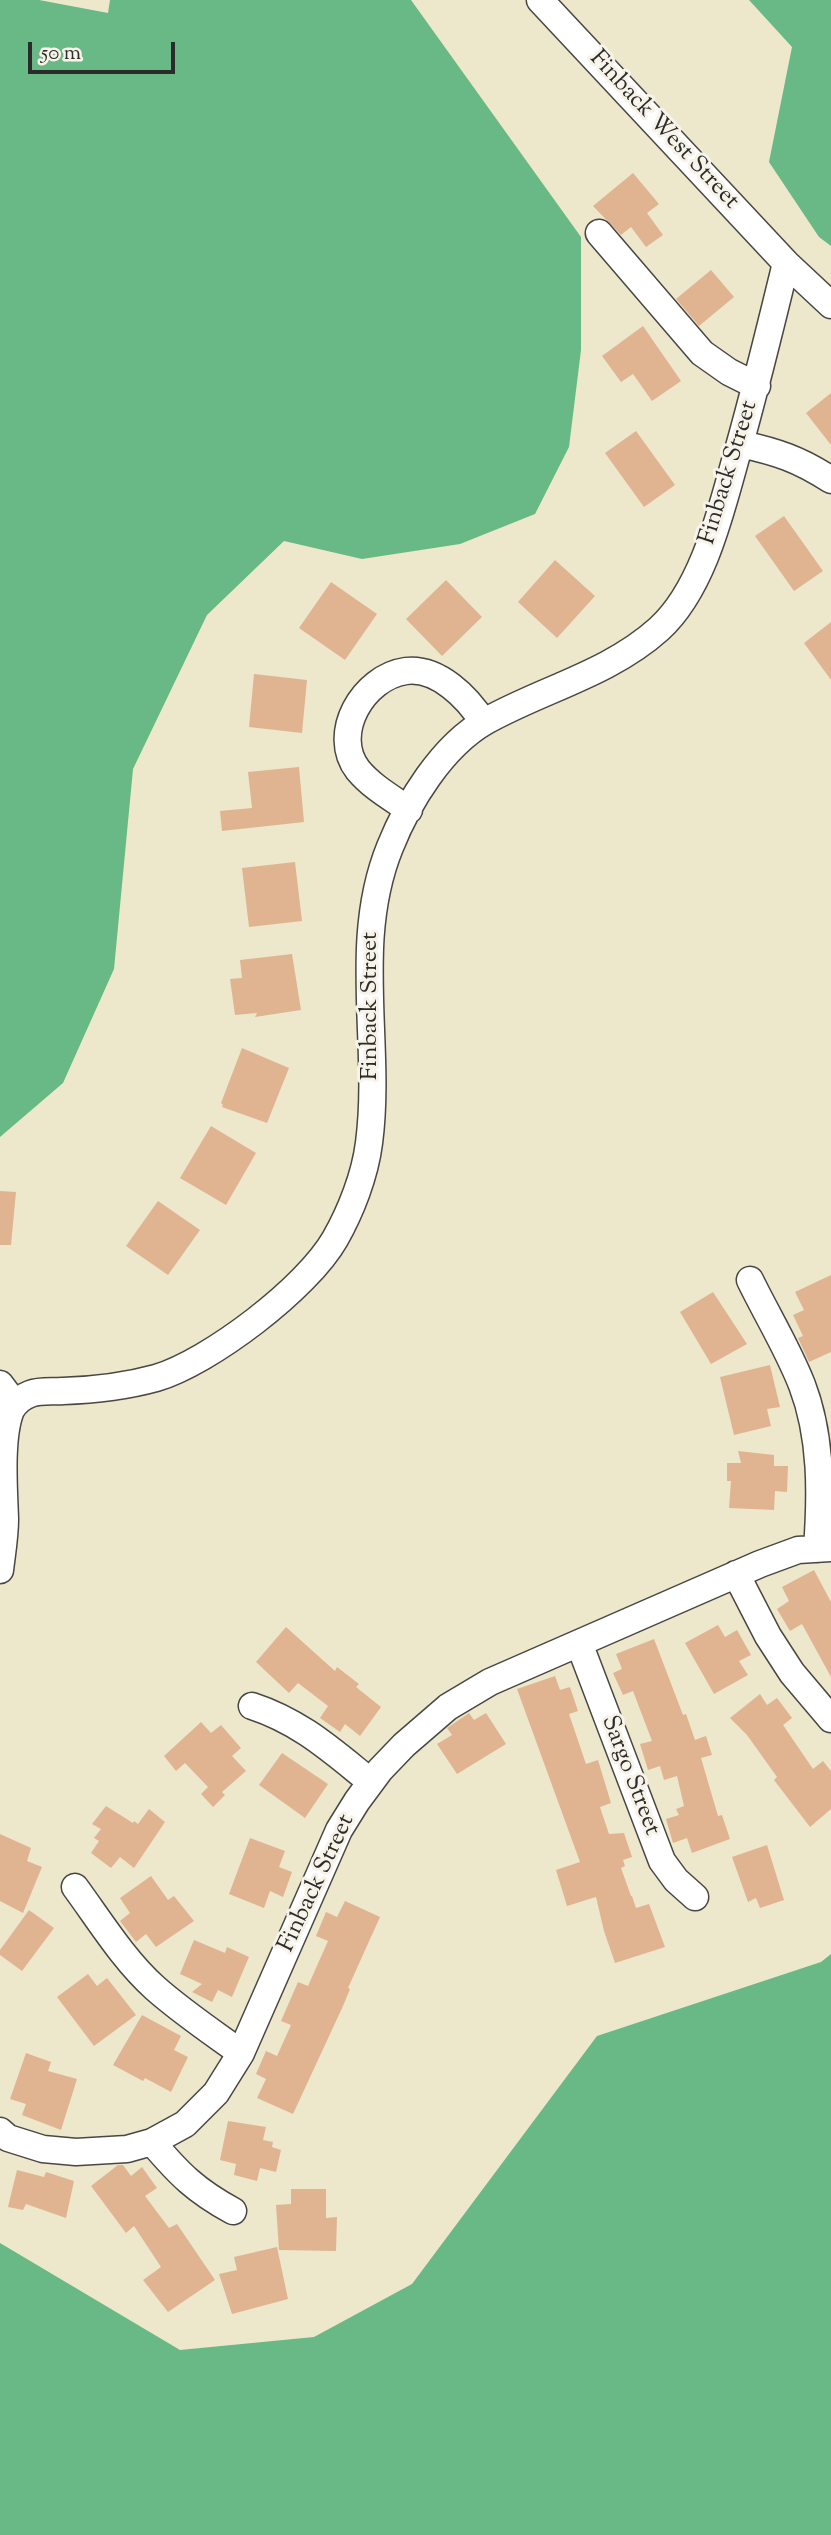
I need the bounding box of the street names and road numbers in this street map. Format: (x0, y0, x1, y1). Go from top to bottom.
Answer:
street label: Finback West Street (582, 46, 744, 216)
street label: Finback Street (695, 398, 765, 548)
street label: Finback Street (358, 932, 386, 1080)
street label: Sargo Street (593, 1712, 665, 1840)
street label: Finback Street (274, 1811, 362, 1957)

